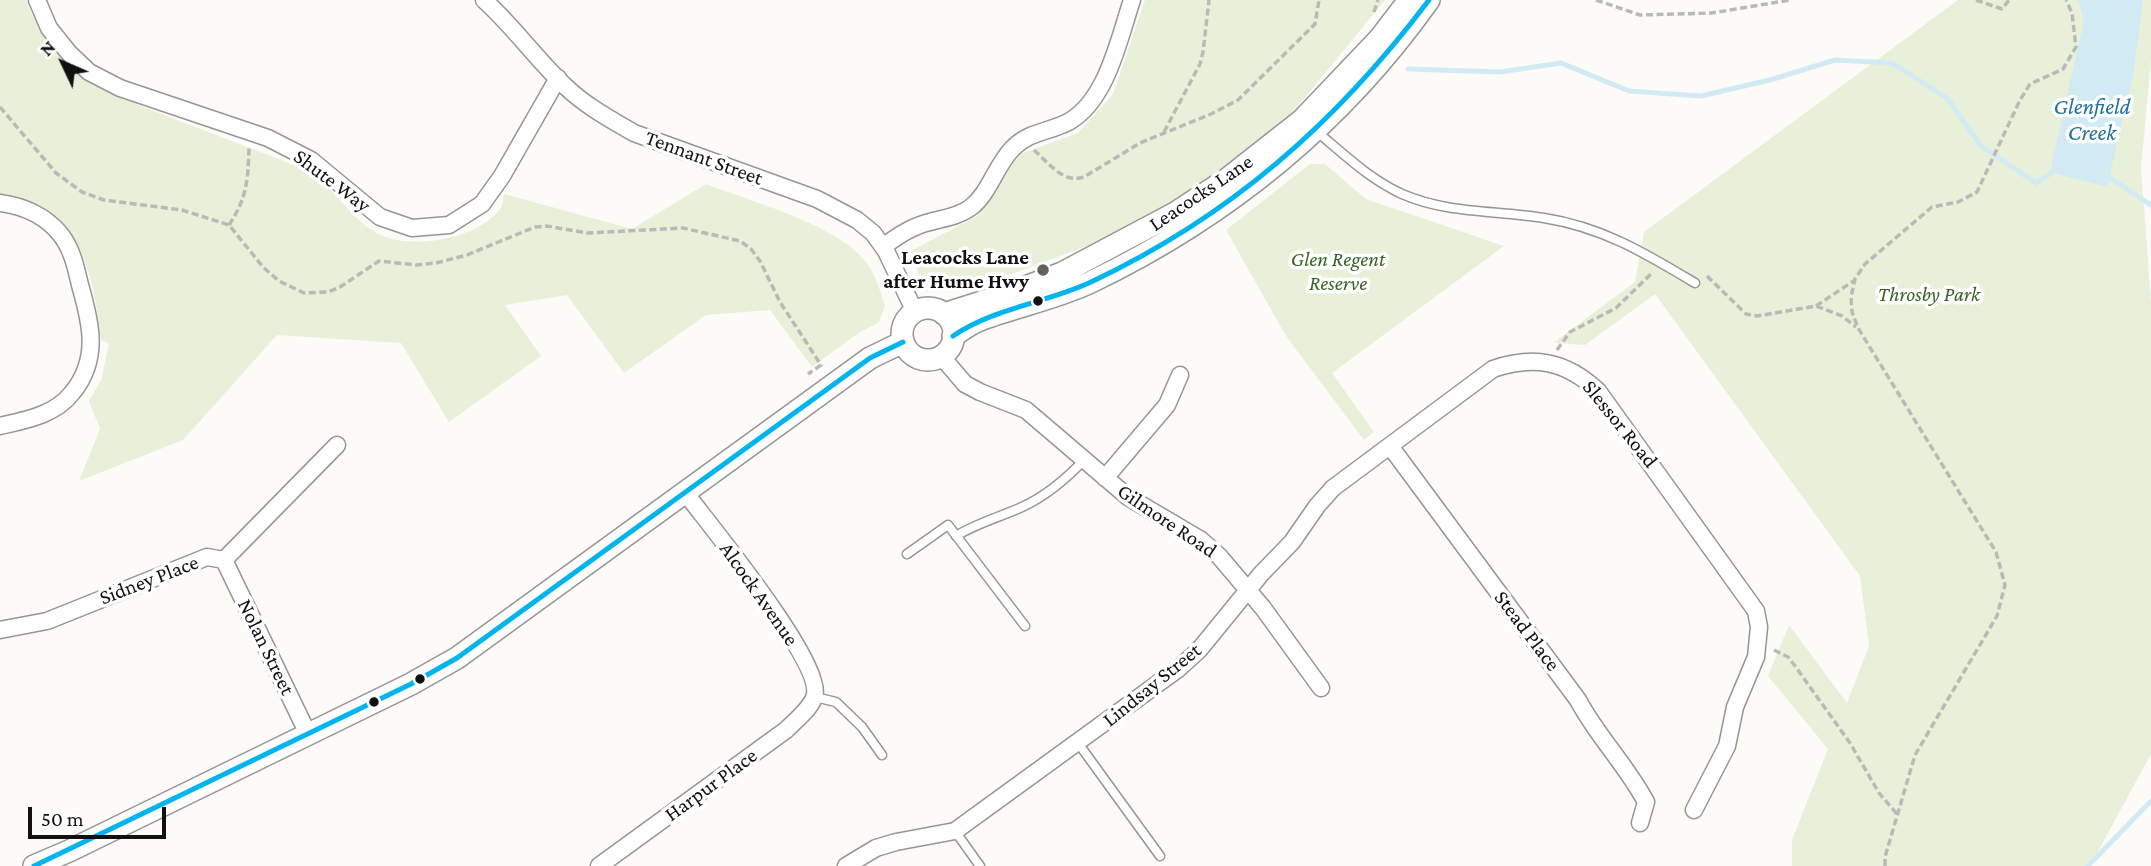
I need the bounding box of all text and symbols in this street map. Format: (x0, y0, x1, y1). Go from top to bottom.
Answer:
north arrow (28, 28, 98, 98)
text: N (35, 36, 60, 60)
water label: Glenfield Creek (2054, 93, 2130, 147)
street label: Tennant Street (642, 125, 766, 191)
street label: Shute Way (289, 144, 375, 218)
street label: Leacocks Lane (1144, 149, 1258, 237)
place label: Leacocks Lane after Hume Hwy (883, 245, 1029, 295)
park label: Glen Regent Reserve (1291, 247, 1385, 297)
marker: Leacocks Lane after Hume Hwy (1035, 262, 1051, 278)
park label: Throsby Park (1878, 282, 1980, 308)
unlabelled marker (1031, 294, 1045, 308)
street label: Slessor Road (1577, 375, 1663, 473)
street label: Gilmore Road (1113, 479, 1221, 563)
street label: Alcock Avenue (714, 537, 804, 651)
street label: Sidney Place (96, 550, 202, 610)
street label: Stead Place (1489, 586, 1565, 676)
street label: Nolan Street (232, 595, 300, 699)
street label: Lindsay Street (1098, 638, 1206, 732)
unlabelled marker (413, 672, 427, 686)
unlabelled marker (367, 695, 381, 709)
street label: Harpur Place (660, 743, 762, 827)
scale bar (32, 792, 170, 836)
text: 50 m (41, 807, 84, 831)

